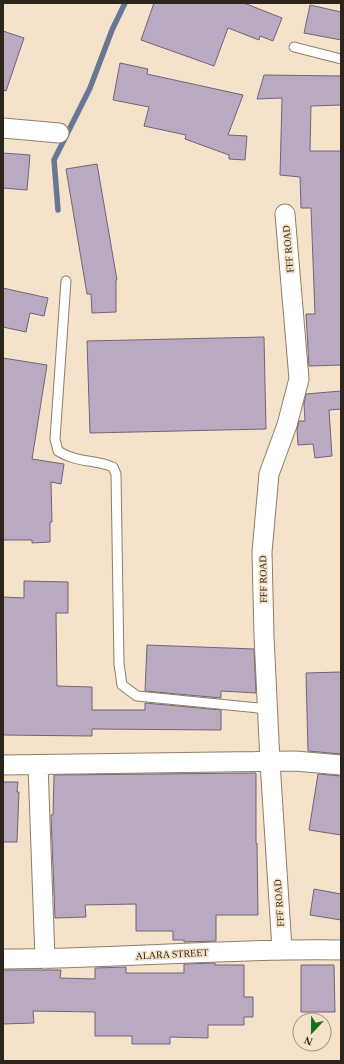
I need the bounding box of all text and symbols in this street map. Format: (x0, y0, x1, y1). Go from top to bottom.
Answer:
street label: FFF ROAD (280, 225, 296, 273)
street label: FFF ROAD (257, 555, 269, 603)
street label: FFF ROAD (272, 879, 286, 927)
street label: ALARA STREET (135, 947, 209, 961)
north arrow (292, 1012, 332, 1052)
text: N (302, 1034, 314, 1048)

